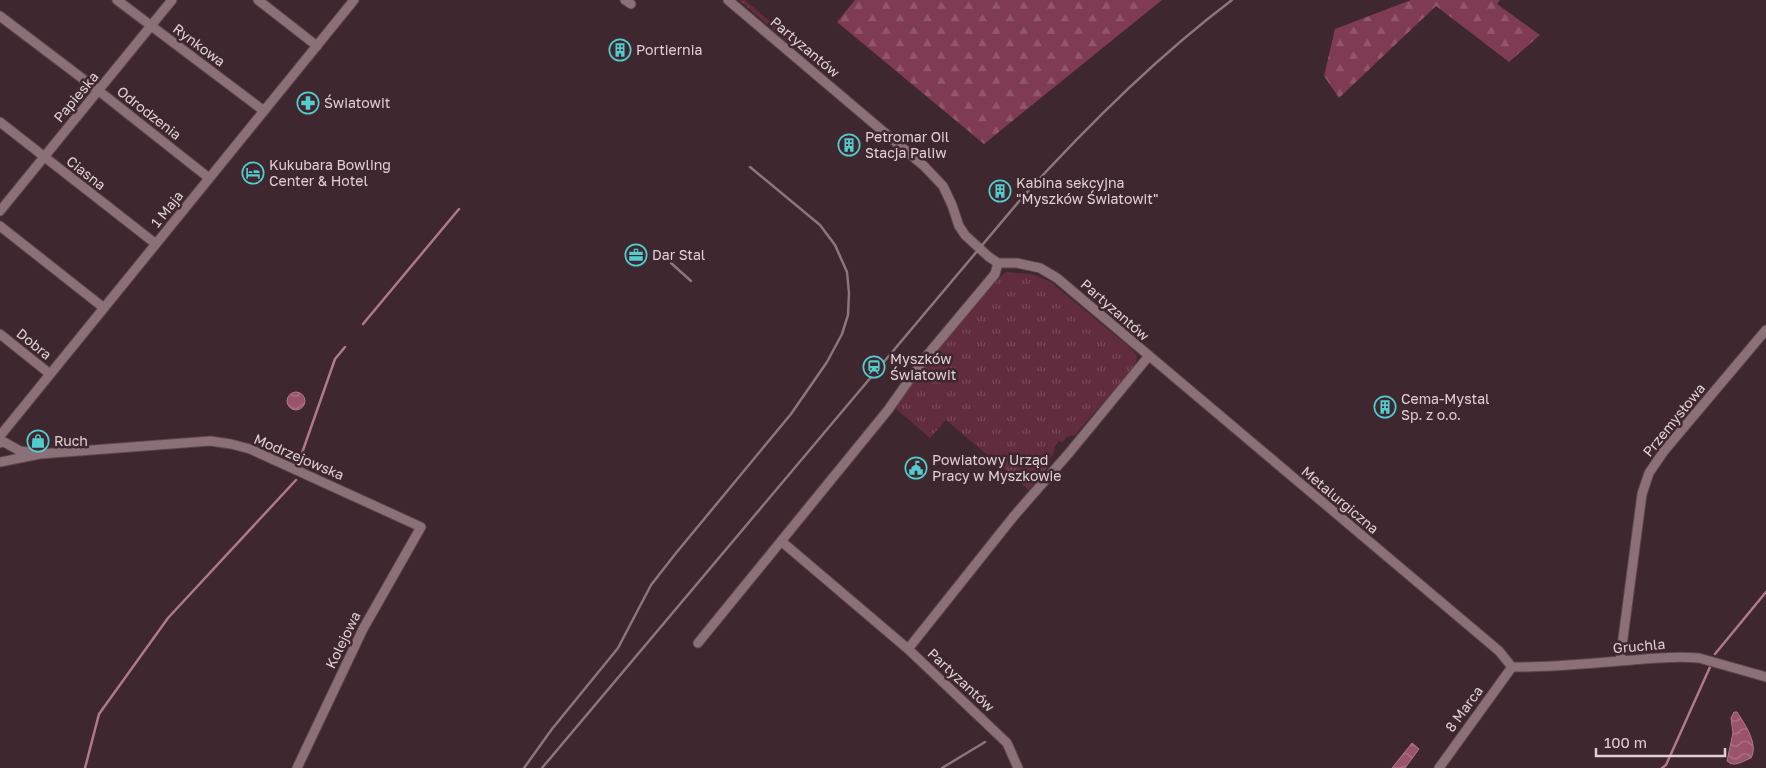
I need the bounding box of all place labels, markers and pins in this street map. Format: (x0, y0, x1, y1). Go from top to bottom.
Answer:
building icon: Portiernia (608, 38, 632, 62)
place label: Portiernia (636, 41, 702, 58)
pharmacy icon: Światowit (296, 91, 320, 115)
place label: Światowit (324, 94, 390, 111)
place label: Petromar Oil Stacja Paliw (865, 128, 949, 161)
building icon: Petromar Oil Stacja Paliw (837, 133, 861, 157)
place label: Kukubara Bowling Center & Hotel (269, 156, 391, 189)
hotel icon: Kukubara Bowling Center & Hotel (241, 161, 265, 185)
place label: Kabina sekcyjna "Myszków Światowit" (1016, 174, 1158, 207)
building icon: Kabina sekcyjna "Myszków Światowit" (988, 179, 1012, 203)
office icon: Dar Stal (624, 243, 648, 267)
place label: Dar Stal (652, 246, 705, 263)
place label: Myszków Światowit (890, 350, 956, 383)
station icon: Myszków Światowit (862, 355, 886, 379)
place label: Cema-Mystal Sp. z o.o. (1401, 390, 1490, 423)
building icon: Cema-Mystal Sp. z o.o. (1373, 395, 1397, 419)
shop icon: Ruch (26, 429, 50, 453)
place label: Ruch (54, 432, 88, 449)
place label: Powiatowy Urząd Pracy w Myszkowie (932, 451, 1061, 484)
public building icon: Powiatowy Urząd Pracy w Myszkowie (904, 456, 928, 480)

